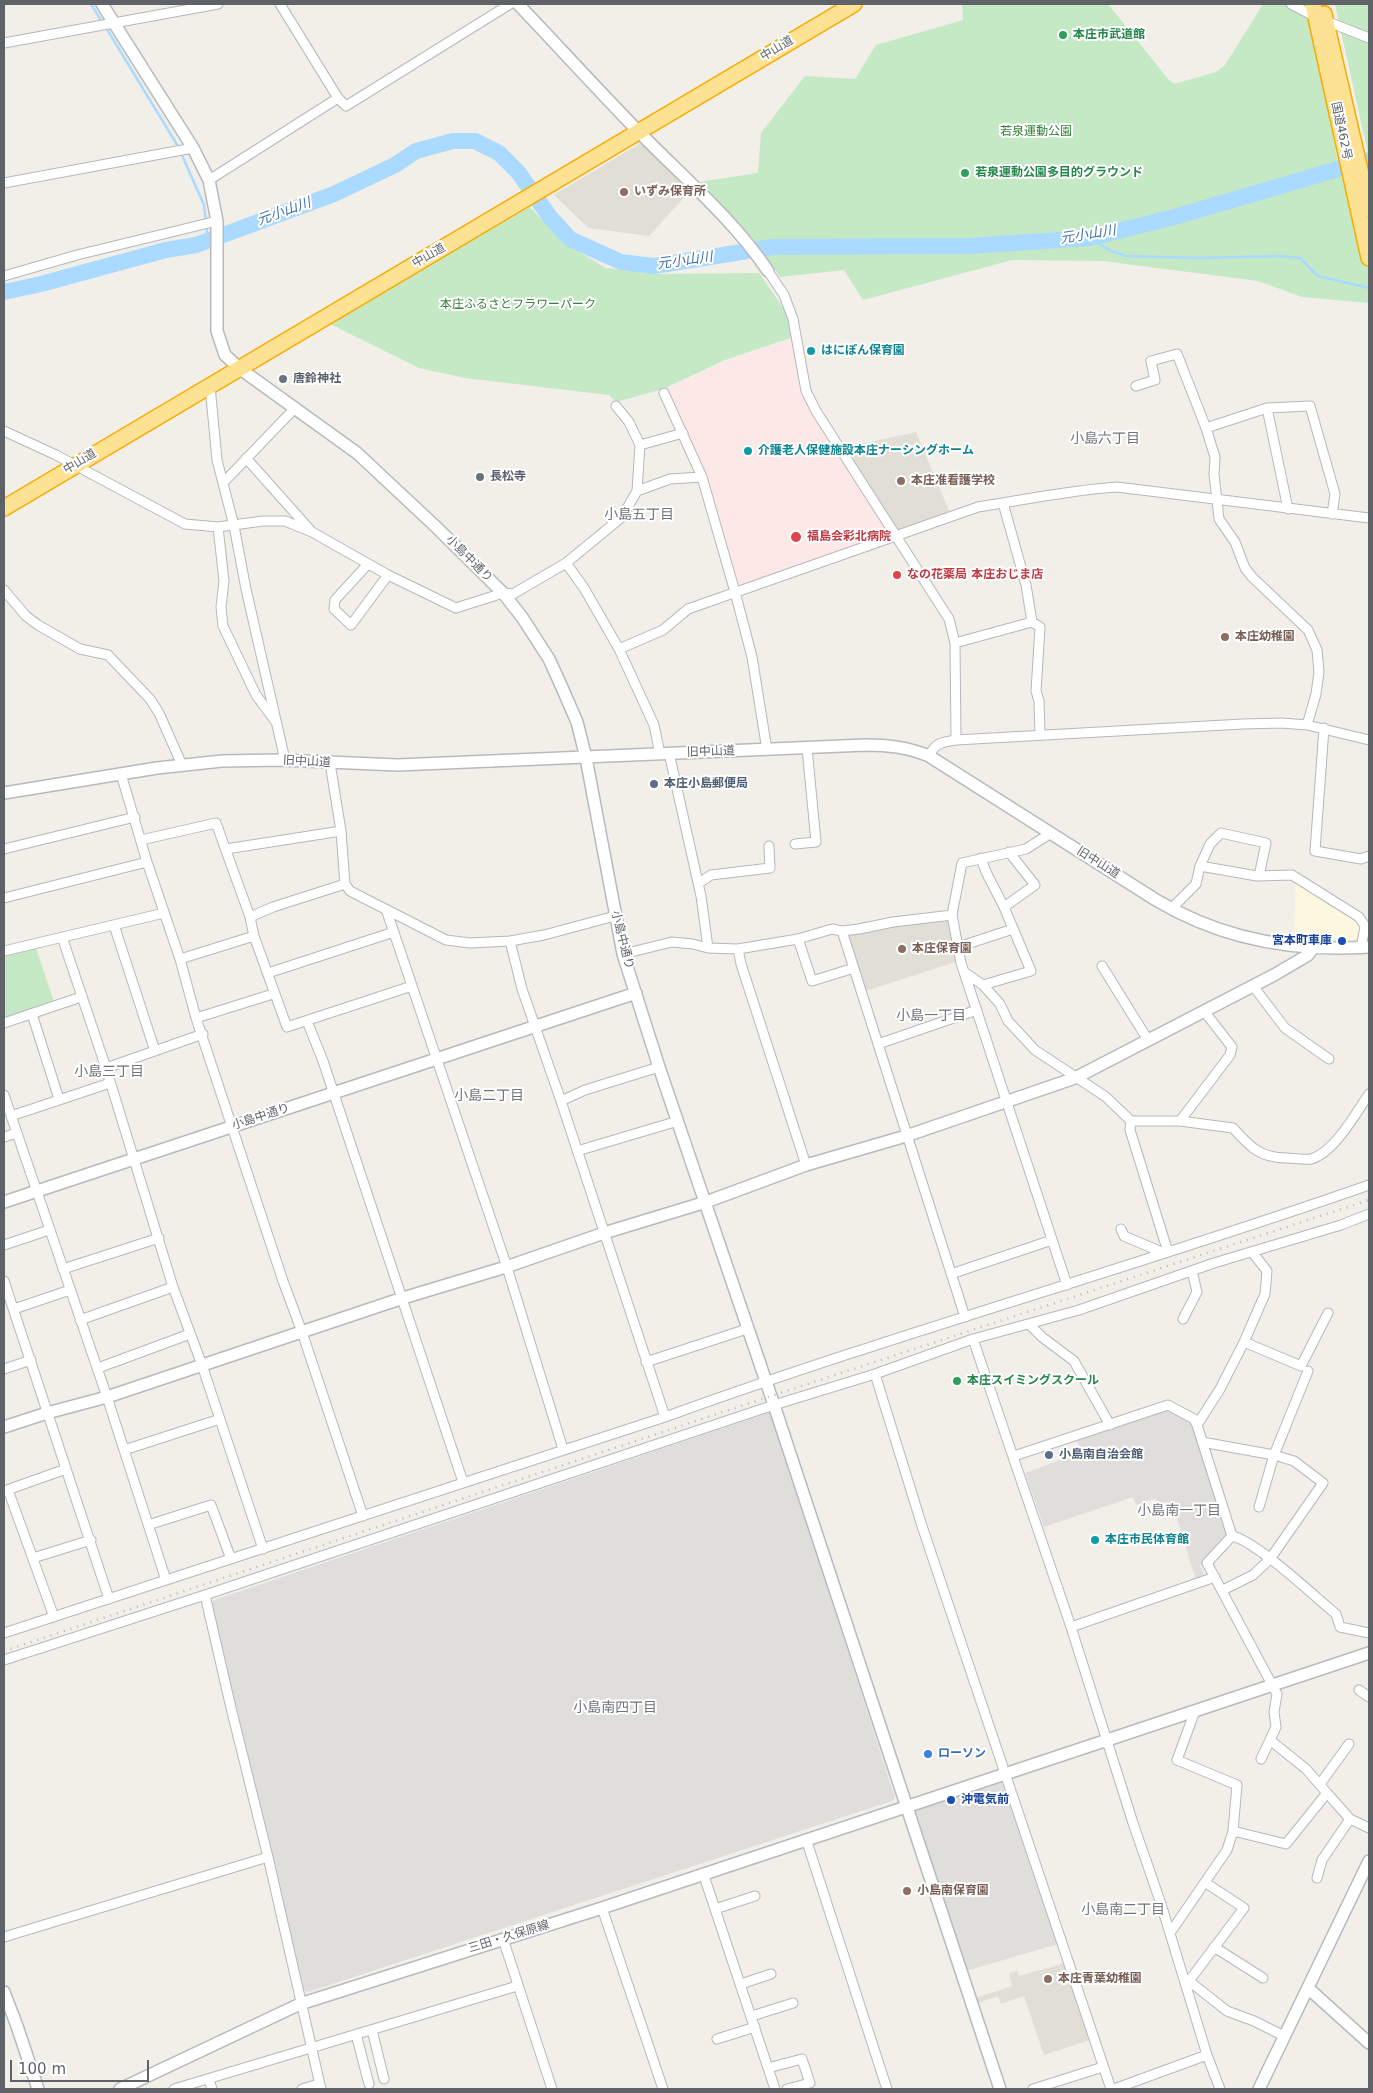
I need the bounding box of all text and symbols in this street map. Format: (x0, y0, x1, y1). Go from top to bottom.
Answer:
place label: 本庄市武道館 (1073, 28, 1145, 42)
marker: 本庄市武道館 (1057, 29, 1069, 41)
street label: 中山道 (758, 34, 796, 64)
street label: 国道462号 (1328, 101, 1354, 161)
park label: 若泉運動公園 (1000, 125, 1072, 139)
place label: 若泉運動公園多目的グラウンド (975, 166, 1143, 180)
marker: 若泉運動公園多目的グラウンド (959, 167, 971, 179)
place label: いずみ保育所 (634, 185, 706, 199)
marker: いずみ保育所 (618, 186, 630, 198)
water label: 元小山川 (255, 195, 313, 229)
water label: 元小山川 (1059, 222, 1117, 248)
street label: 中山道 (410, 241, 448, 271)
water label: 元小山川 (656, 249, 714, 273)
park label: 本庄ふるさとフラワーパーク (440, 298, 596, 312)
place label: はにぽん保育園 (821, 344, 905, 358)
marker: はにぽん保育園 (805, 345, 817, 357)
place label: 唐鈴神社 (293, 372, 341, 386)
marker: 唐鈴神社 (277, 373, 289, 385)
district label: 小島六丁目 (1070, 431, 1140, 447)
place label: 介護老人保健施設本庄ナーシングホーム (758, 444, 974, 458)
marker: 介護老人保健施設本庄ナーシングホーム (742, 445, 754, 457)
street label: 中山道 (61, 447, 99, 477)
place label: 長松寺 (490, 470, 526, 484)
marker: 長松寺 (474, 471, 486, 483)
place label: 本庄准看護学校 (911, 474, 995, 488)
marker: 本庄准看護学校 (895, 475, 907, 487)
district label: 小島五丁目 (604, 507, 674, 523)
marker: 福島会彩北病院 (789, 530, 803, 544)
place label: 福島会彩北病院 (807, 530, 891, 544)
street label: 小島中通り (443, 533, 495, 585)
place label: なの花薬局 本庄おじま店 (907, 568, 1043, 582)
marker: なの花薬局 本庄おじま店 (891, 569, 903, 581)
place label: 本庄幼稚園 (1235, 630, 1295, 644)
marker: 本庄幼稚園 (1219, 631, 1231, 643)
street label: 旧中山道 (687, 744, 735, 760)
street label: 旧中山道 (283, 754, 331, 770)
place label: 本庄小島郵便局 (664, 777, 748, 791)
marker: 本庄小島郵便局 (648, 778, 660, 790)
street label: 旧中山道 (1074, 844, 1122, 882)
street label: 小島中通り (608, 909, 636, 971)
place label: 宮本町車庫 (1272, 934, 1332, 948)
marker: 宮本町車庫 (1336, 935, 1348, 947)
place label: 本庄保育園 (912, 942, 972, 956)
marker: 本庄保育園 (896, 943, 908, 955)
district label: 小島一丁目 (896, 1008, 966, 1024)
district label: 小島三丁目 (74, 1064, 144, 1080)
district label: 小島二丁目 (454, 1088, 524, 1104)
street label: 小島中通り (230, 1101, 292, 1133)
place label: 本庄スイミングスクール (967, 1374, 1099, 1388)
marker: 本庄スイミングスクール (951, 1375, 963, 1387)
place label: 小島南自治会館 (1059, 1448, 1143, 1462)
marker: 小島南自治会館 (1043, 1449, 1055, 1461)
district label: 小島南一丁目 (1137, 1503, 1221, 1519)
place label: 本庄市民体育館 (1105, 1533, 1189, 1547)
marker: 本庄市民体育館 (1089, 1534, 1101, 1546)
district label: 小島南四丁目 (573, 1700, 657, 1716)
place label: ローソン (938, 1747, 986, 1761)
marker: ローソン (922, 1748, 934, 1760)
place label: 沖電気前 (961, 1793, 1009, 1807)
marker: 沖電気前 (945, 1794, 957, 1806)
place label: 小島南保育園 (917, 1884, 989, 1898)
marker: 小島南保育園 (901, 1885, 913, 1897)
district label: 小島南二丁目 (1081, 1902, 1165, 1918)
street label: 三田・久保原線 (467, 1918, 551, 1956)
place label: 本庄青葉幼稚園 (1058, 1972, 1142, 1986)
marker: 本庄青葉幼稚園 (1042, 1973, 1054, 1985)
scale bar (12, 2050, 151, 2082)
text: 100 m (18, 2060, 66, 2078)

